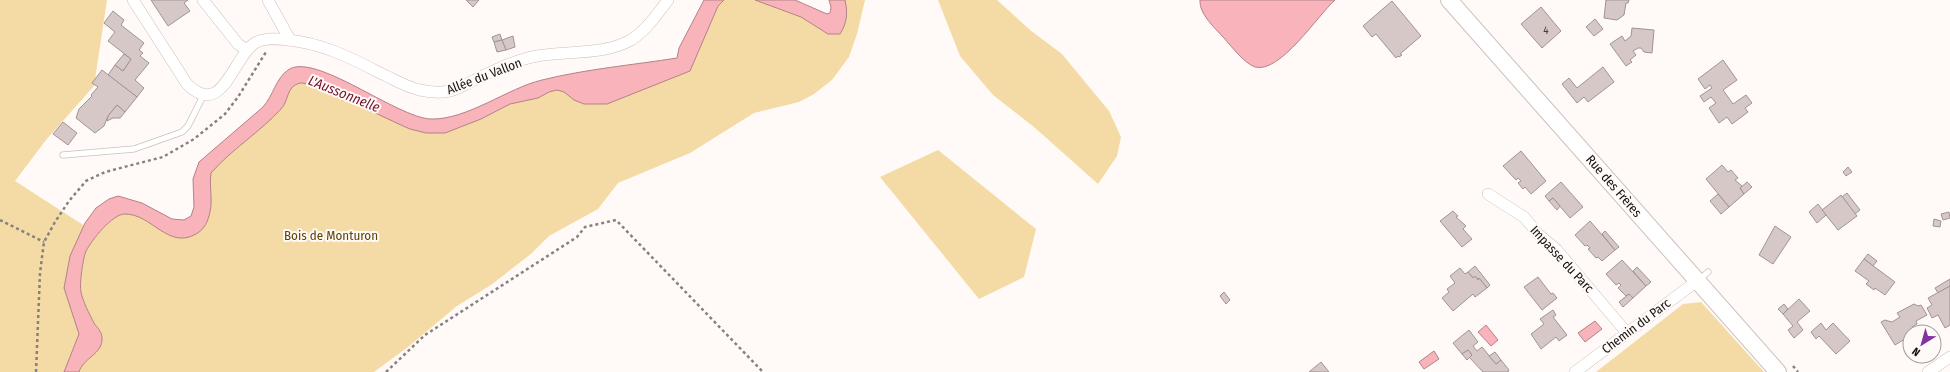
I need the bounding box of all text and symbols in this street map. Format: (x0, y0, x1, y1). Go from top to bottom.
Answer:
house number: 4 (1543, 24, 1549, 37)
street label: Allée du Vallon (444, 55, 524, 97)
water label: L'Aussonnelle (306, 72, 383, 116)
street label: Rue des Frères (1583, 152, 1645, 220)
street label: Impasse du Parc (1527, 222, 1597, 296)
park label: Bois de Monturon (284, 228, 378, 243)
street label: Chemin du Parc (1599, 295, 1674, 357)
north arrow (1902, 324, 1942, 364)
text: N (1910, 344, 1923, 359)

